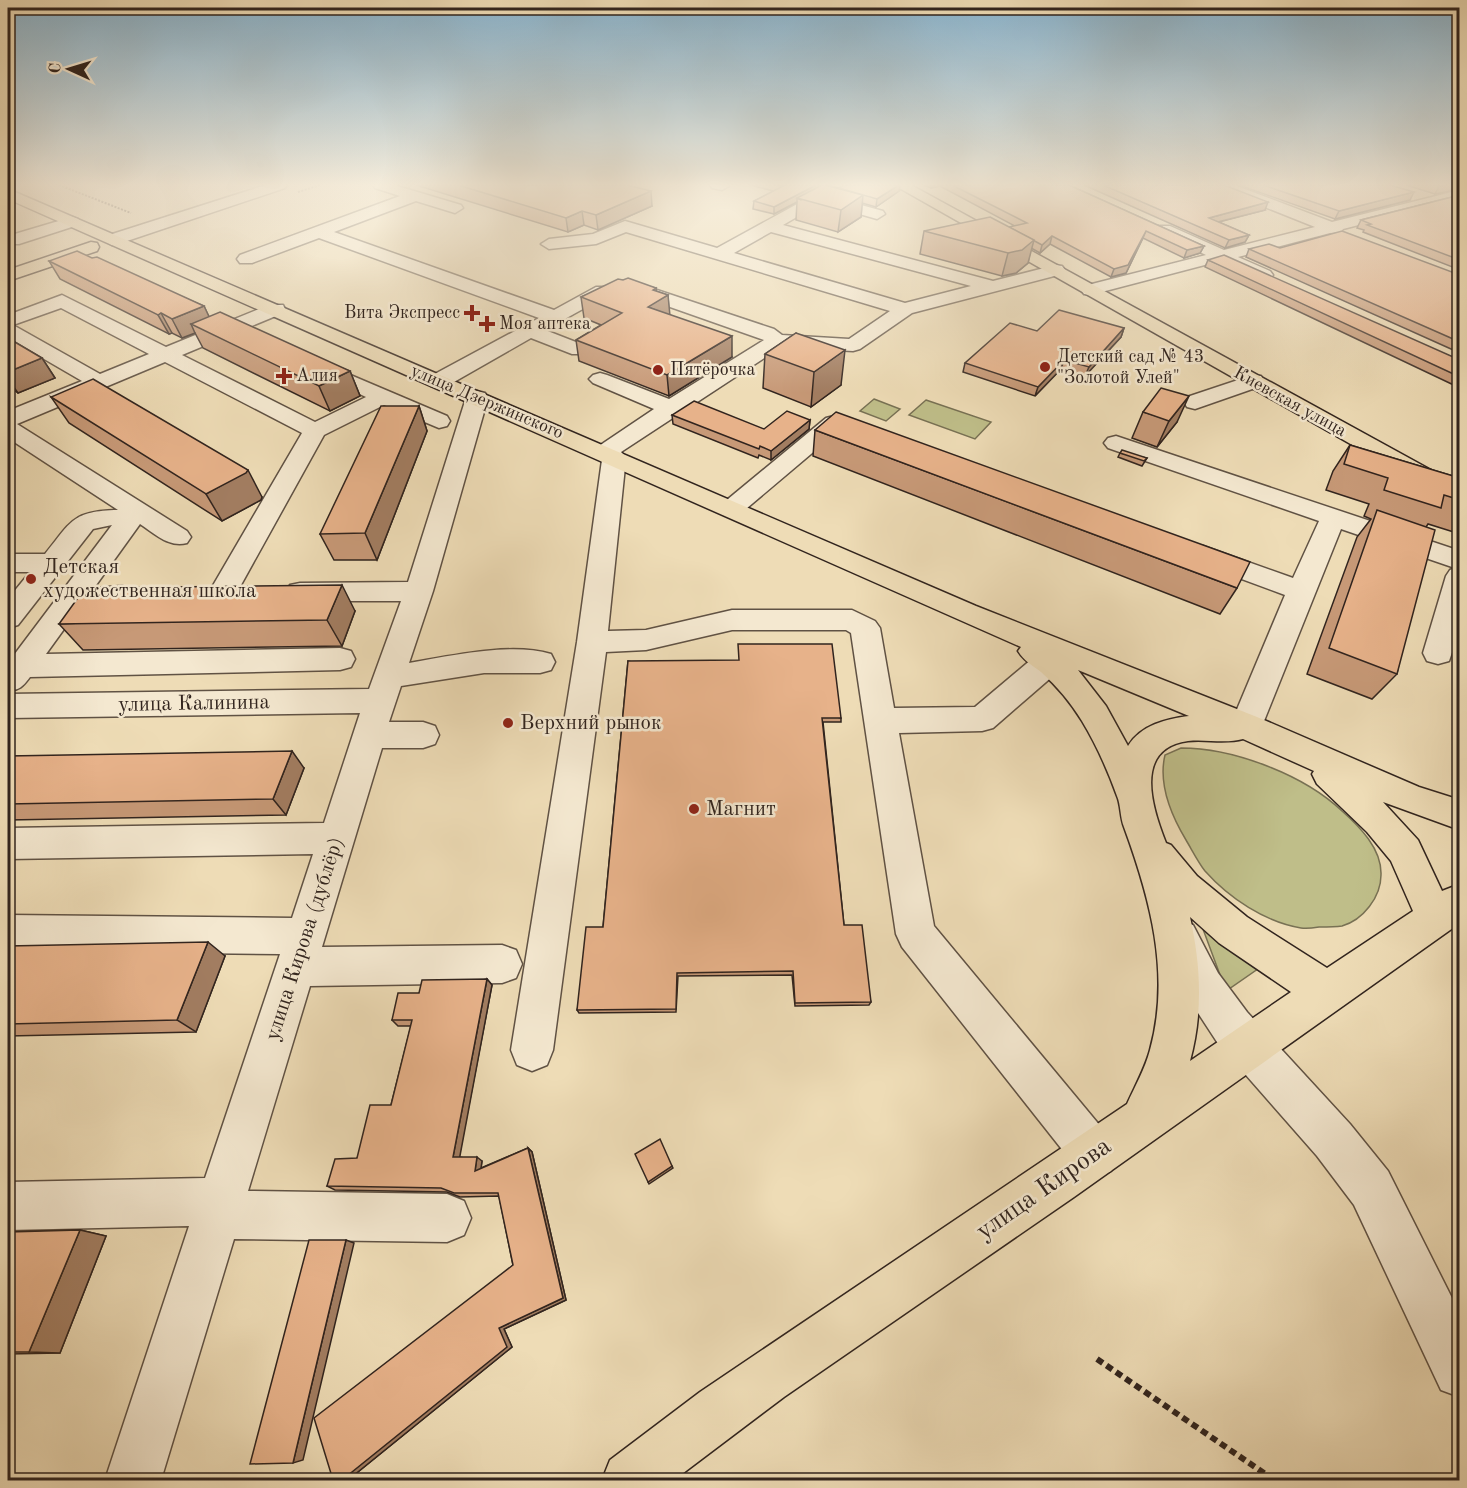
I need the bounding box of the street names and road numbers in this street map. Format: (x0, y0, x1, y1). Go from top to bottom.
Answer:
street label: улица Дзержинского (408, 362, 566, 442)
street label: Киевская улица (1231, 364, 1350, 440)
street label: улица Калинина (118, 692, 270, 716)
street label: улица Кирова (дублёр) (262, 835, 348, 1043)
street label: улица Кирова (972, 1133, 1116, 1245)

